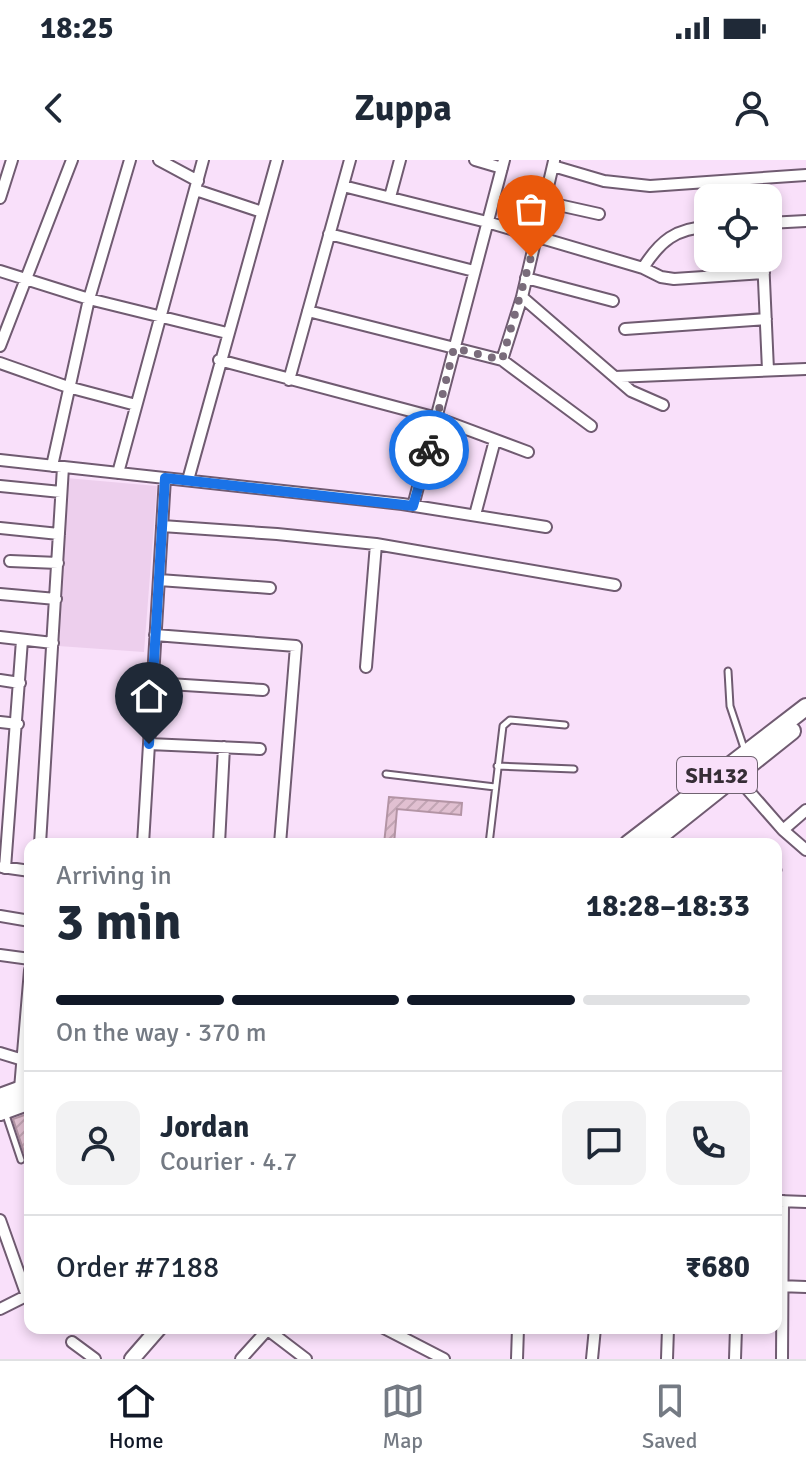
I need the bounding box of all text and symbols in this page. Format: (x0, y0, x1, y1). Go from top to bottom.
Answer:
text: 18:25 (40, 10, 114, 47)
icon: back (32, 86, 76, 130)
text: Zuppa (354, 86, 452, 131)
icon: person (730, 86, 774, 130)
pin (497, 175, 565, 257)
map controls (694, 184, 782, 272)
button: locate (694, 184, 782, 272)
icon: bag (509, 187, 553, 231)
courier (389, 410, 469, 490)
icon: bike (407, 428, 451, 472)
pin (115, 662, 183, 744)
icon: home (127, 674, 171, 718)
road number: SH132 (677, 757, 757, 793)
text: Arriving in (56, 860, 172, 892)
text: 18:28–18:33 (586, 888, 750, 925)
text: 3 min (56, 890, 182, 954)
text: On the way · 370 m (56, 1017, 266, 1049)
button: person (56, 1101, 140, 1185)
button: chat (562, 1101, 646, 1185)
button: phone (666, 1101, 750, 1185)
text: Jordan (160, 1109, 249, 1146)
text: Courier · 4.7 (160, 1146, 297, 1178)
text: Order #7188 (56, 1249, 219, 1286)
text: ₹680 (685, 1249, 750, 1286)
tab: Home (109, 1379, 163, 1454)
tab: Map (381, 1379, 425, 1454)
tab: Saved (642, 1379, 697, 1454)

